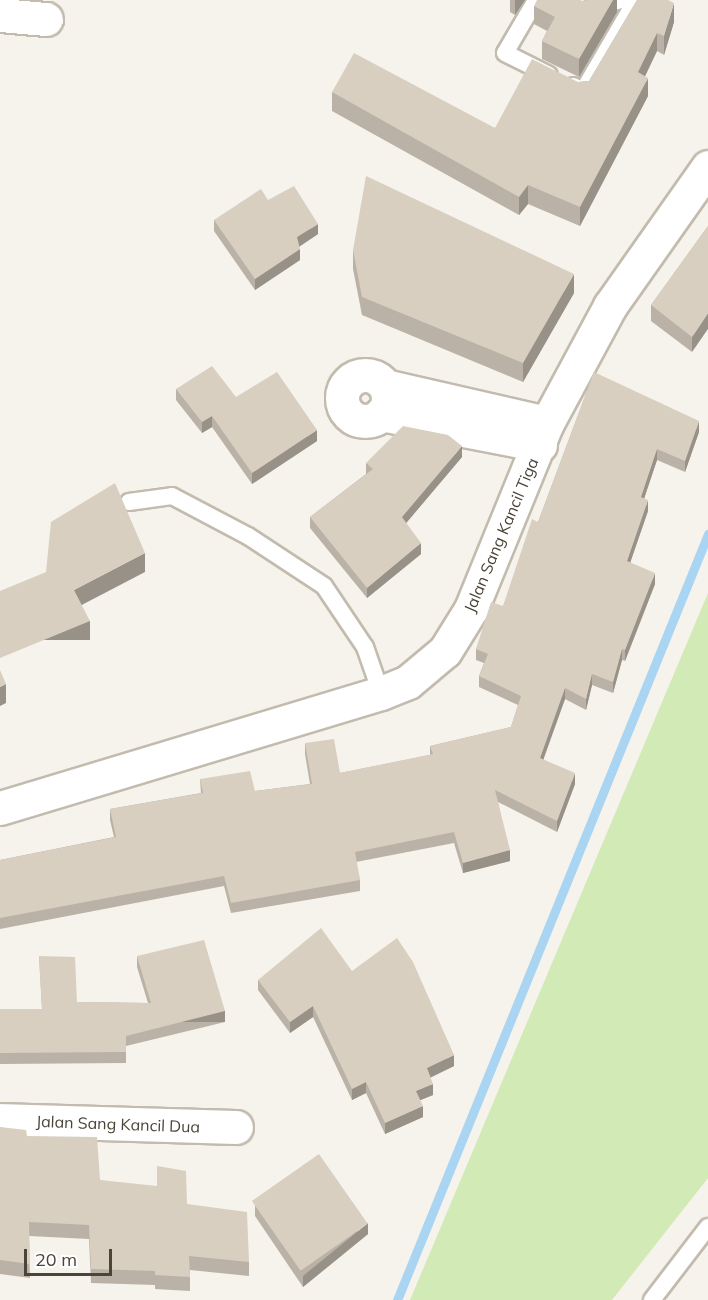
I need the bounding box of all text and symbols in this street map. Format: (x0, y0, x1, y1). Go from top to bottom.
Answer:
street label: Jalan Sang Kancil Tiga (460, 455, 542, 615)
street label: Jalan Sang Kancil Dua (36, 1112, 200, 1136)
scale bar (27, 1237, 116, 1275)
text: 20 m (35, 1248, 77, 1271)

